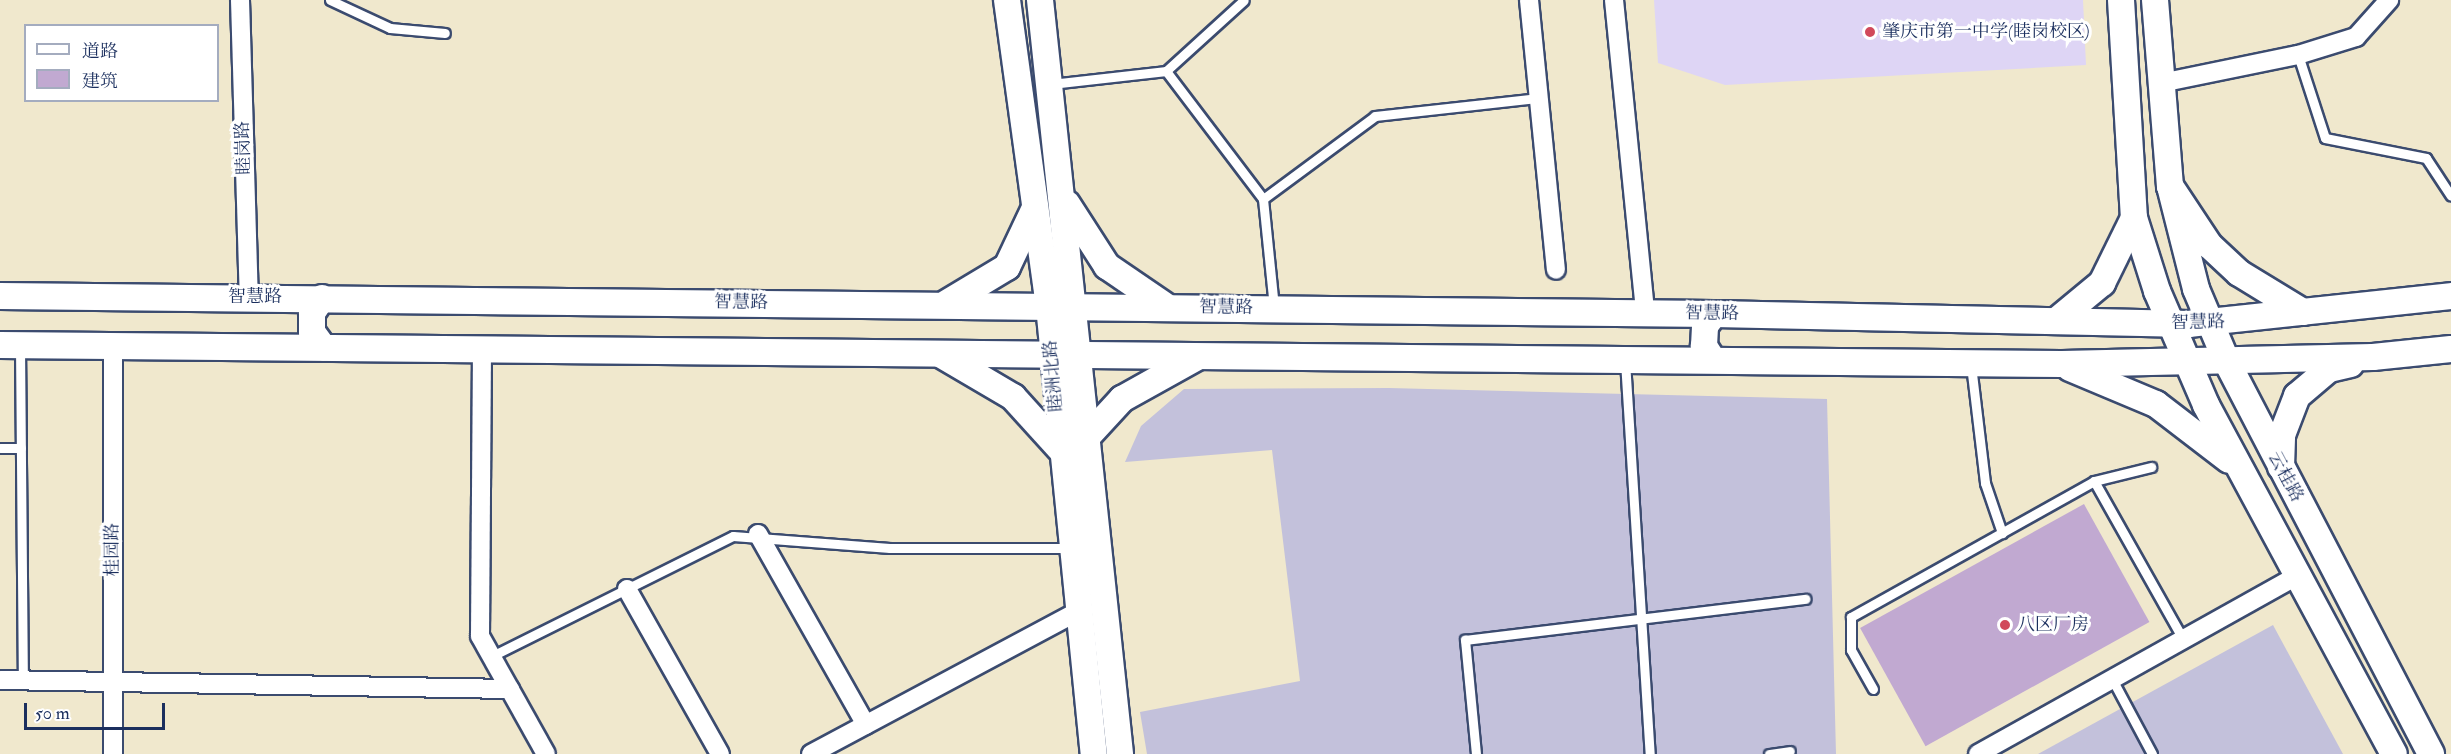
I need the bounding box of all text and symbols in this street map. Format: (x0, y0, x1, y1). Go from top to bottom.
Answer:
place label: 肇庆市第一中学(睦岗校区) (1882, 21, 2090, 43)
legend (24, 24, 219, 102)
marker: 肇庆市第一中学(睦岗校区) (1863, 25, 1877, 39)
text: 道路 (82, 40, 118, 63)
text: 建筑 (82, 70, 118, 93)
street label: 睦岗路 (232, 121, 256, 175)
street label: 智慧路 (228, 286, 282, 308)
street label: 智慧路 (714, 292, 768, 314)
street label: 智慧路 (1199, 297, 1253, 319)
street label: 智慧路 (1685, 303, 1739, 325)
street label: 智慧路 (2171, 312, 2225, 334)
street label: 睦洲北路 (1040, 339, 1068, 413)
street label: 云桂路 (2263, 448, 2307, 506)
street label: 桂园路 (102, 523, 124, 577)
place label: 八区厂房 (2017, 614, 2089, 636)
marker: 八区厂房 (1998, 618, 2012, 632)
scale bar (27, 691, 168, 729)
text: 50 m (35, 702, 70, 725)

